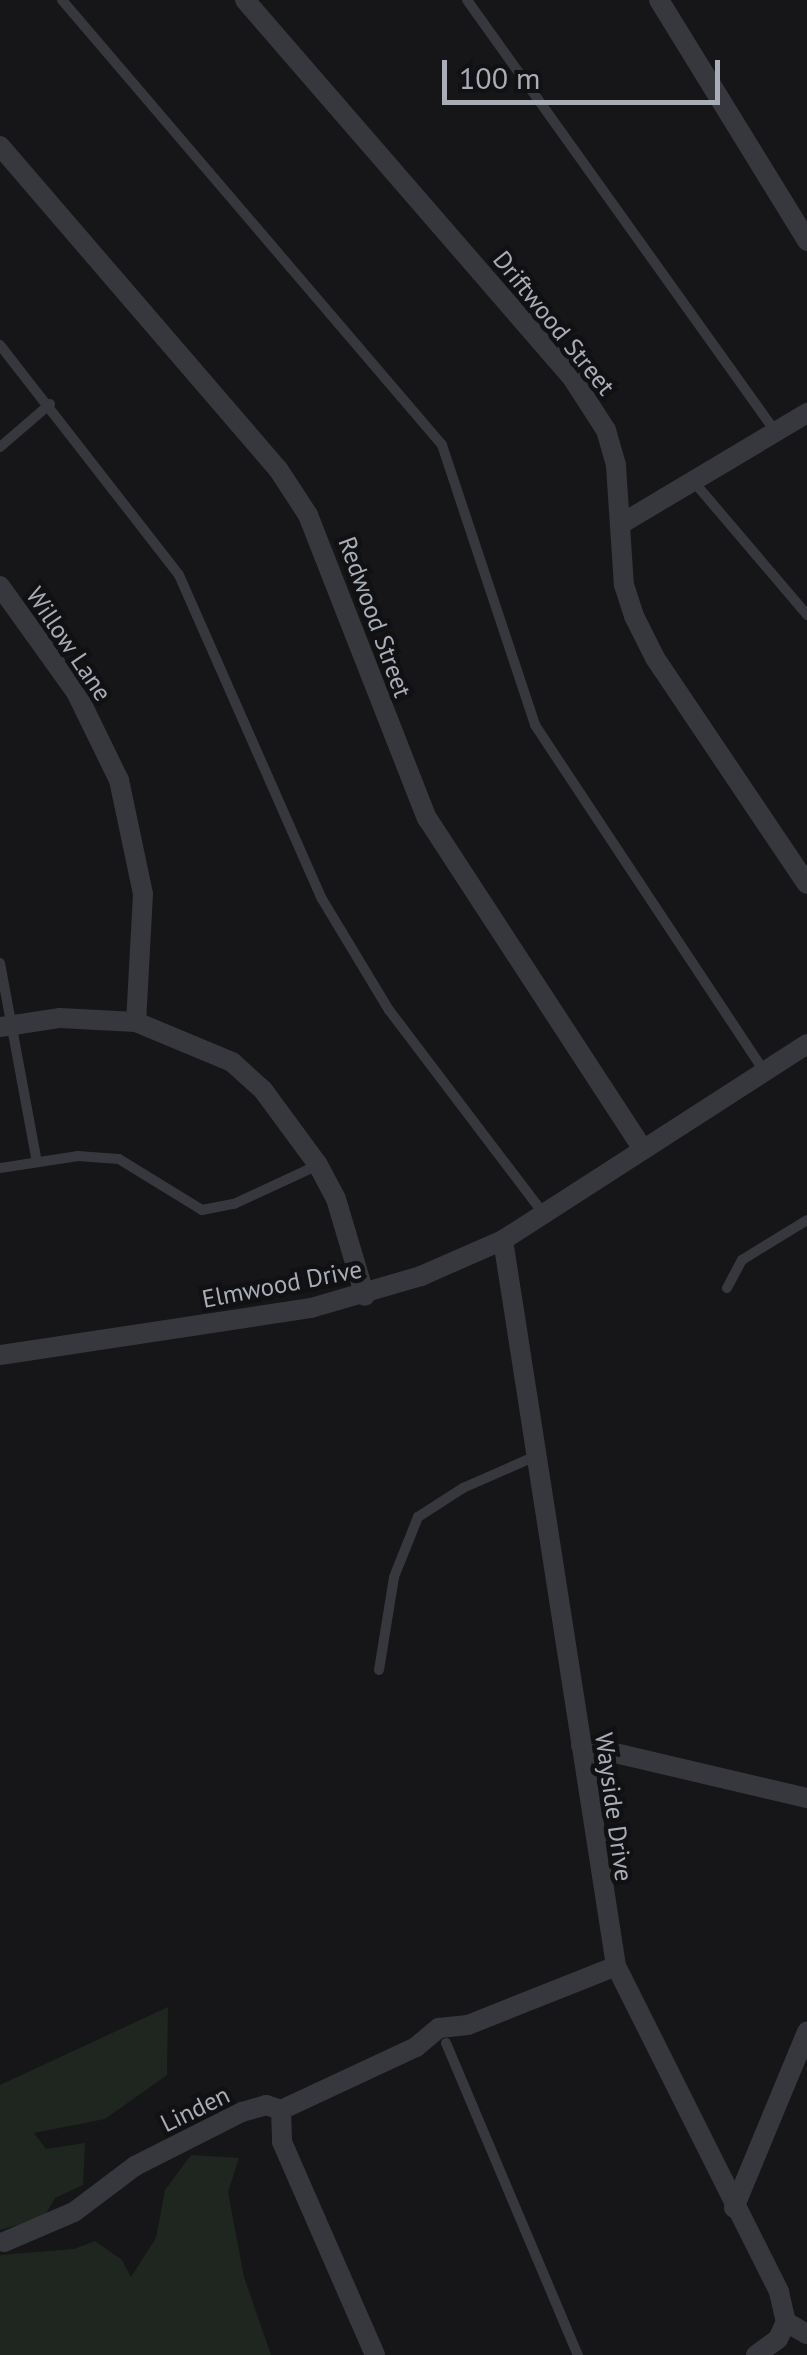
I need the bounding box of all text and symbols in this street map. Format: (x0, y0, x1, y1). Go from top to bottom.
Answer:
scale bar (447, 40, 724, 102)
text: 100 m (459, 58, 540, 97)
street label: Driftwood Street (487, 245, 621, 401)
street label: Redwood Street (332, 533, 418, 701)
street label: Willow Lane (20, 581, 118, 707)
street label: Elmwood Drive (200, 1254, 364, 1314)
street label: Wayside Drive (589, 1731, 639, 1883)
street label: Linden (156, 2079, 234, 2139)

